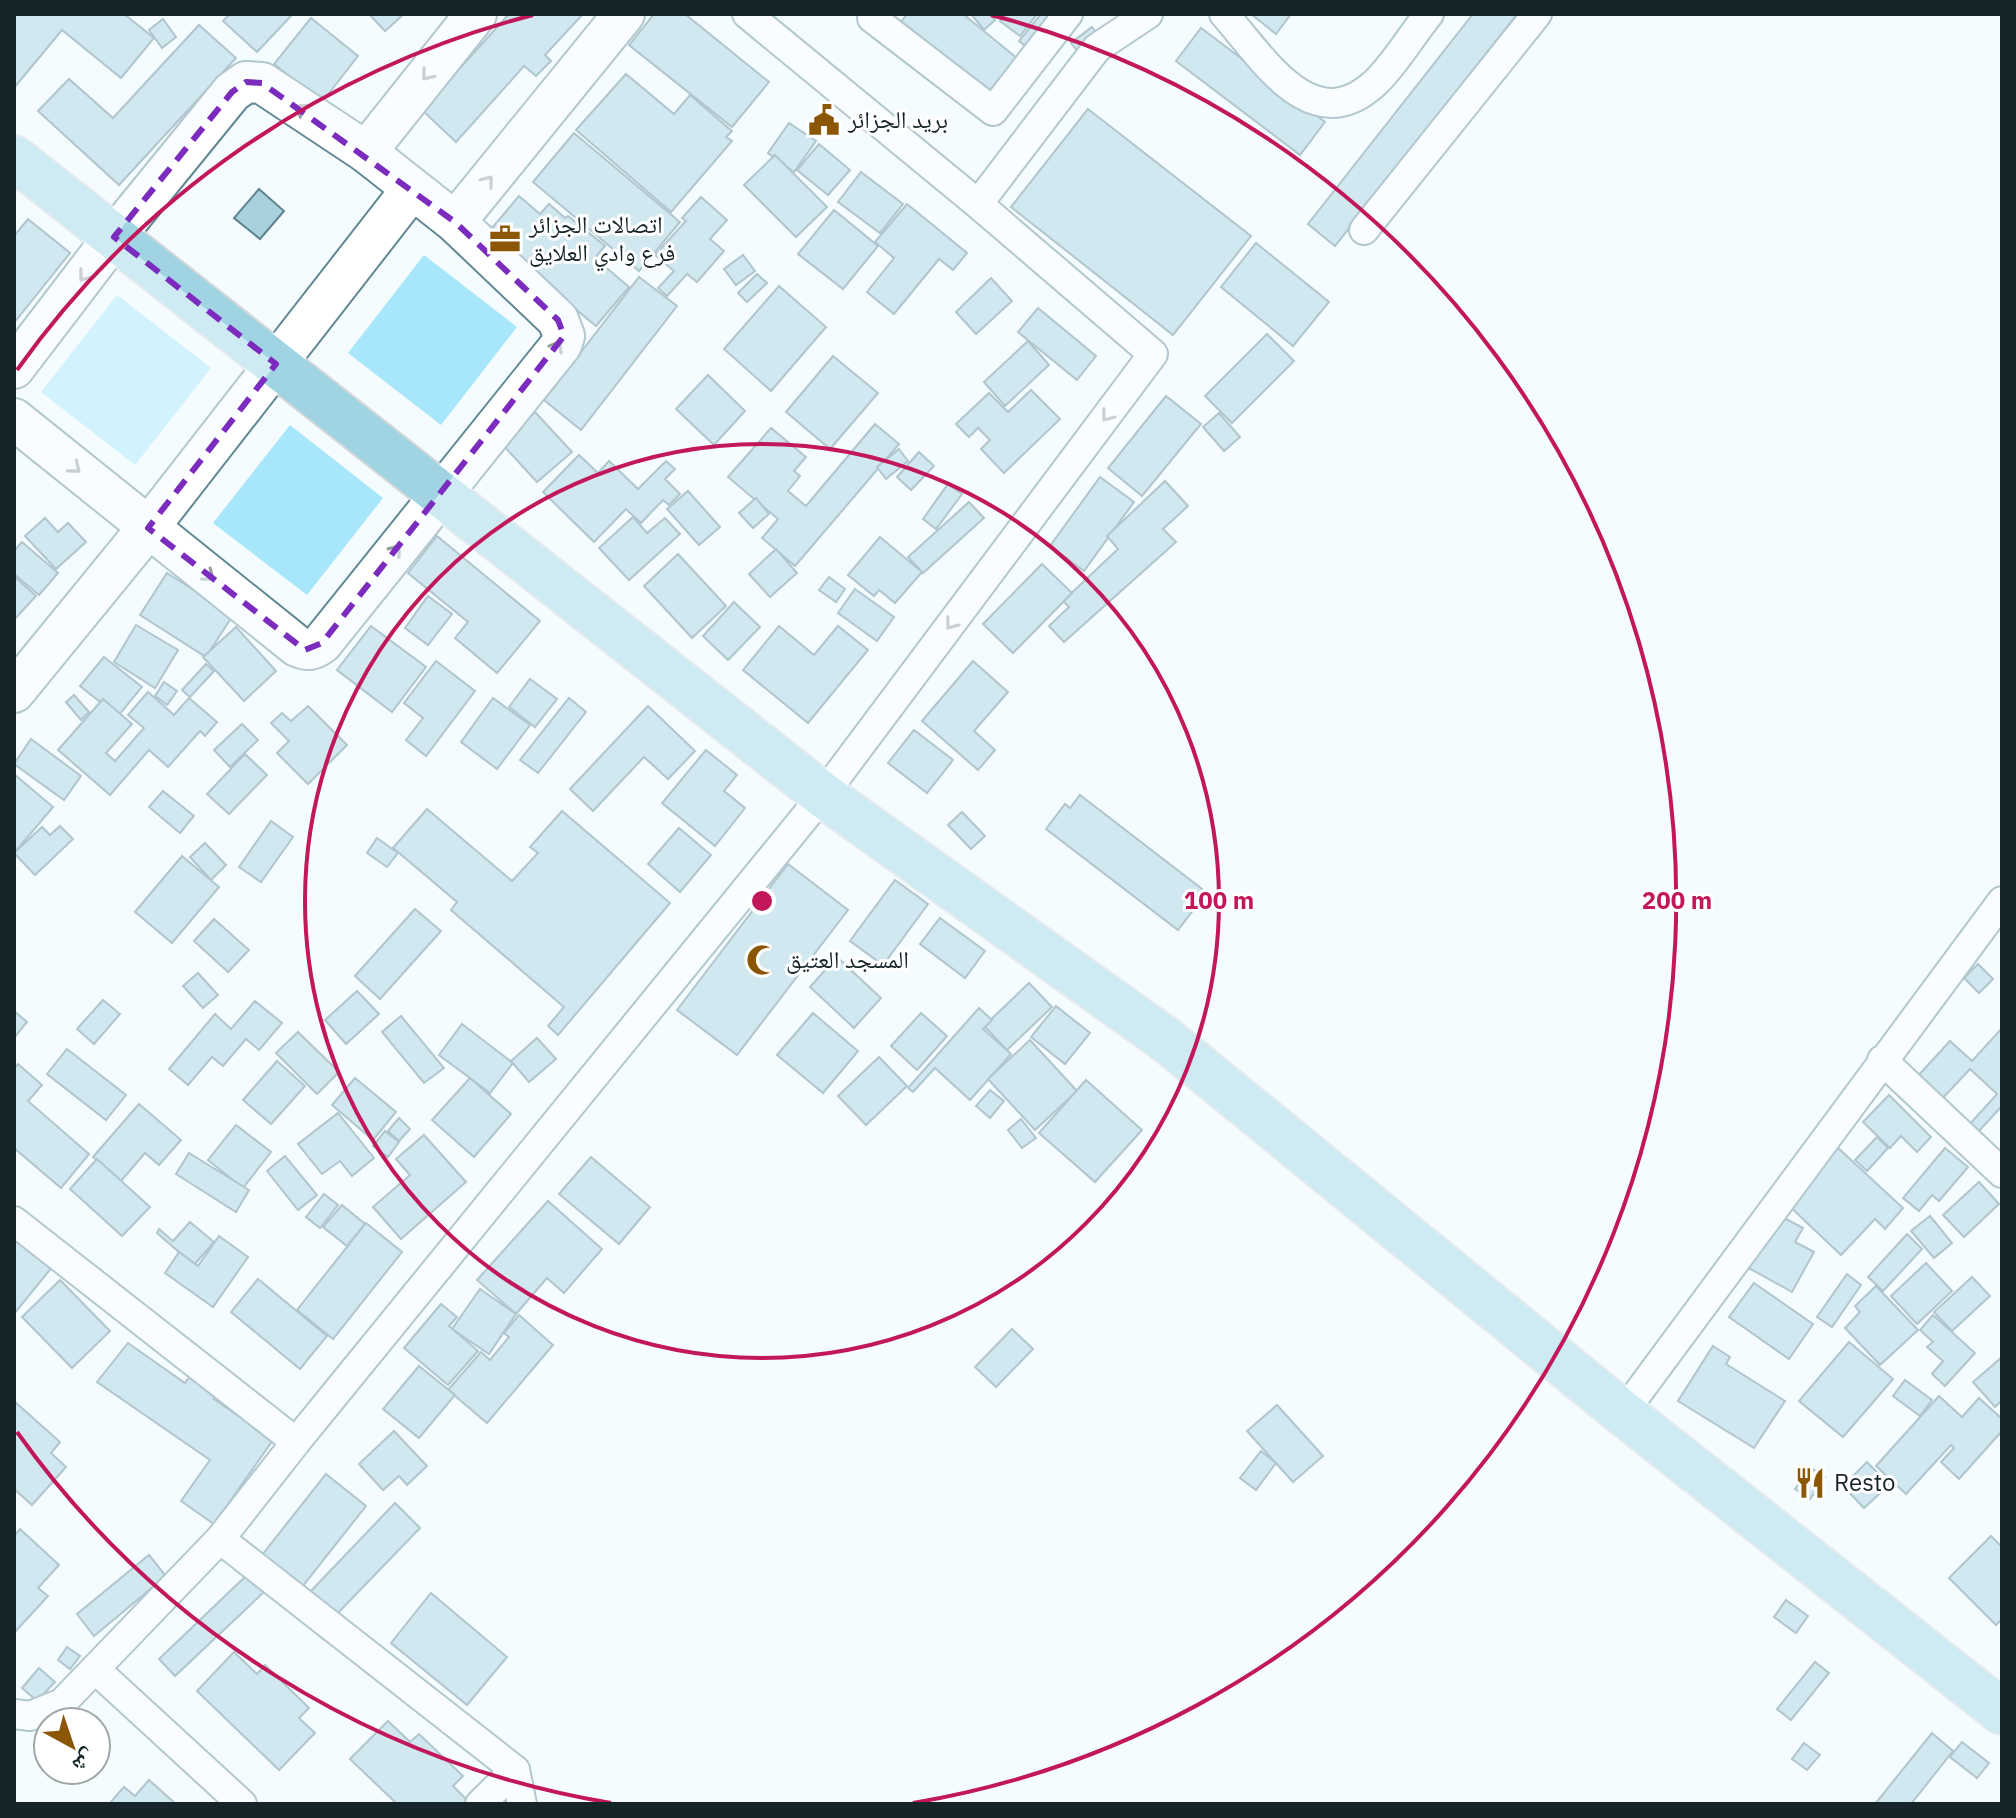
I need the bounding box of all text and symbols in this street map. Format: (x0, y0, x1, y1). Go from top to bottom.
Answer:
one-way arrow (422, 66, 437, 80)
public building icon: بريد الجزائر (807, 103, 841, 137)
place label: بريد الجزائر (847, 103, 948, 135)
one-way arrow (295, 104, 309, 119)
one-way arrow (478, 176, 493, 190)
place label: اتصالات الجزائر فرع وادي العلايق (528, 208, 675, 272)
office icon: اتصالات الجزائر فرع وادي العلايق (488, 222, 522, 256)
one-way arrow (80, 267, 94, 282)
one-way arrow (548, 340, 563, 354)
one-way arrow (1102, 407, 1116, 422)
one-way arrow (65, 459, 80, 473)
one-way arrow (387, 544, 401, 559)
one-way arrow (200, 566, 214, 581)
one-way arrow (946, 616, 960, 630)
text: 100 m (1184, 884, 1254, 916)
text: 200 m (1642, 884, 1712, 916)
centre of rings (748, 887, 776, 915)
mosque icon: المسجد العتيق (745, 943, 779, 977)
place label: المسجد العتيق (786, 943, 909, 975)
restaurant icon: Resto (1793, 1466, 1827, 1500)
place label: Resto (1834, 1466, 1895, 1498)
north arrow (32, 1706, 112, 1786)
text: ش (67, 1743, 103, 1780)

